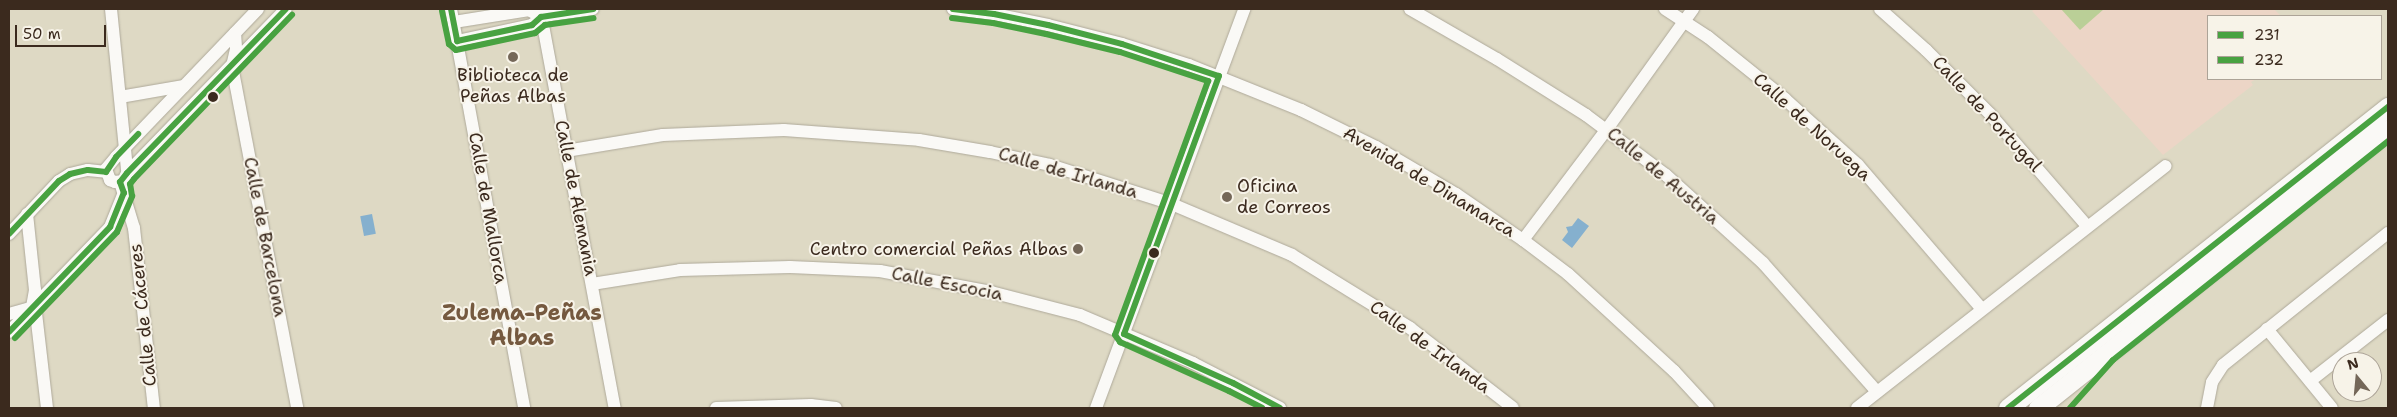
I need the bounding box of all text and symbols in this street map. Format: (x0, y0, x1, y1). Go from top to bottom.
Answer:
scale bar (18, 15, 109, 47)
legend (2207, 15, 2382, 80)
text: 50 m (23, 24, 61, 44)
text: 231 (2254, 25, 2280, 45)
text: 232 (2254, 50, 2284, 70)
marker: Biblioteca de Peñas Albas (507, 51, 519, 63)
street label: Calle de Portugal (1928, 52, 2046, 176)
place label: Biblioteca de Peñas Albas (457, 65, 569, 108)
street label: Calle de Noruega (1749, 68, 1875, 186)
unlabelled marker (208, 92, 218, 102)
street label: Calle de Alemania (550, 118, 602, 278)
street label: Avenida de Dinamarca (1339, 122, 1519, 242)
street label: Calle de Austria (1603, 123, 1723, 229)
street label: Calle de Mallorca (464, 131, 512, 285)
street label: Calle de Irlanda (996, 143, 1140, 203)
street label: Calle de Barcelona (239, 155, 291, 319)
place label: Oficina de Correos (1237, 176, 1331, 218)
marker: Oficina de Correos (1221, 191, 1233, 203)
place label: Centro comercial Peñas Albas (810, 238, 1068, 260)
street label: Calle de Cáceres (125, 243, 161, 387)
marker: Centro comercial Peñas Albas (1072, 243, 1084, 255)
unlabelled marker (1149, 248, 1159, 258)
street label: Calle Escocia (890, 263, 1004, 305)
street label: Calle de Irlanda (1365, 296, 1495, 398)
district label: Zulema-Peñas Albas (442, 299, 602, 350)
north arrow (2332, 352, 2382, 402)
text: N (2345, 353, 2361, 374)

